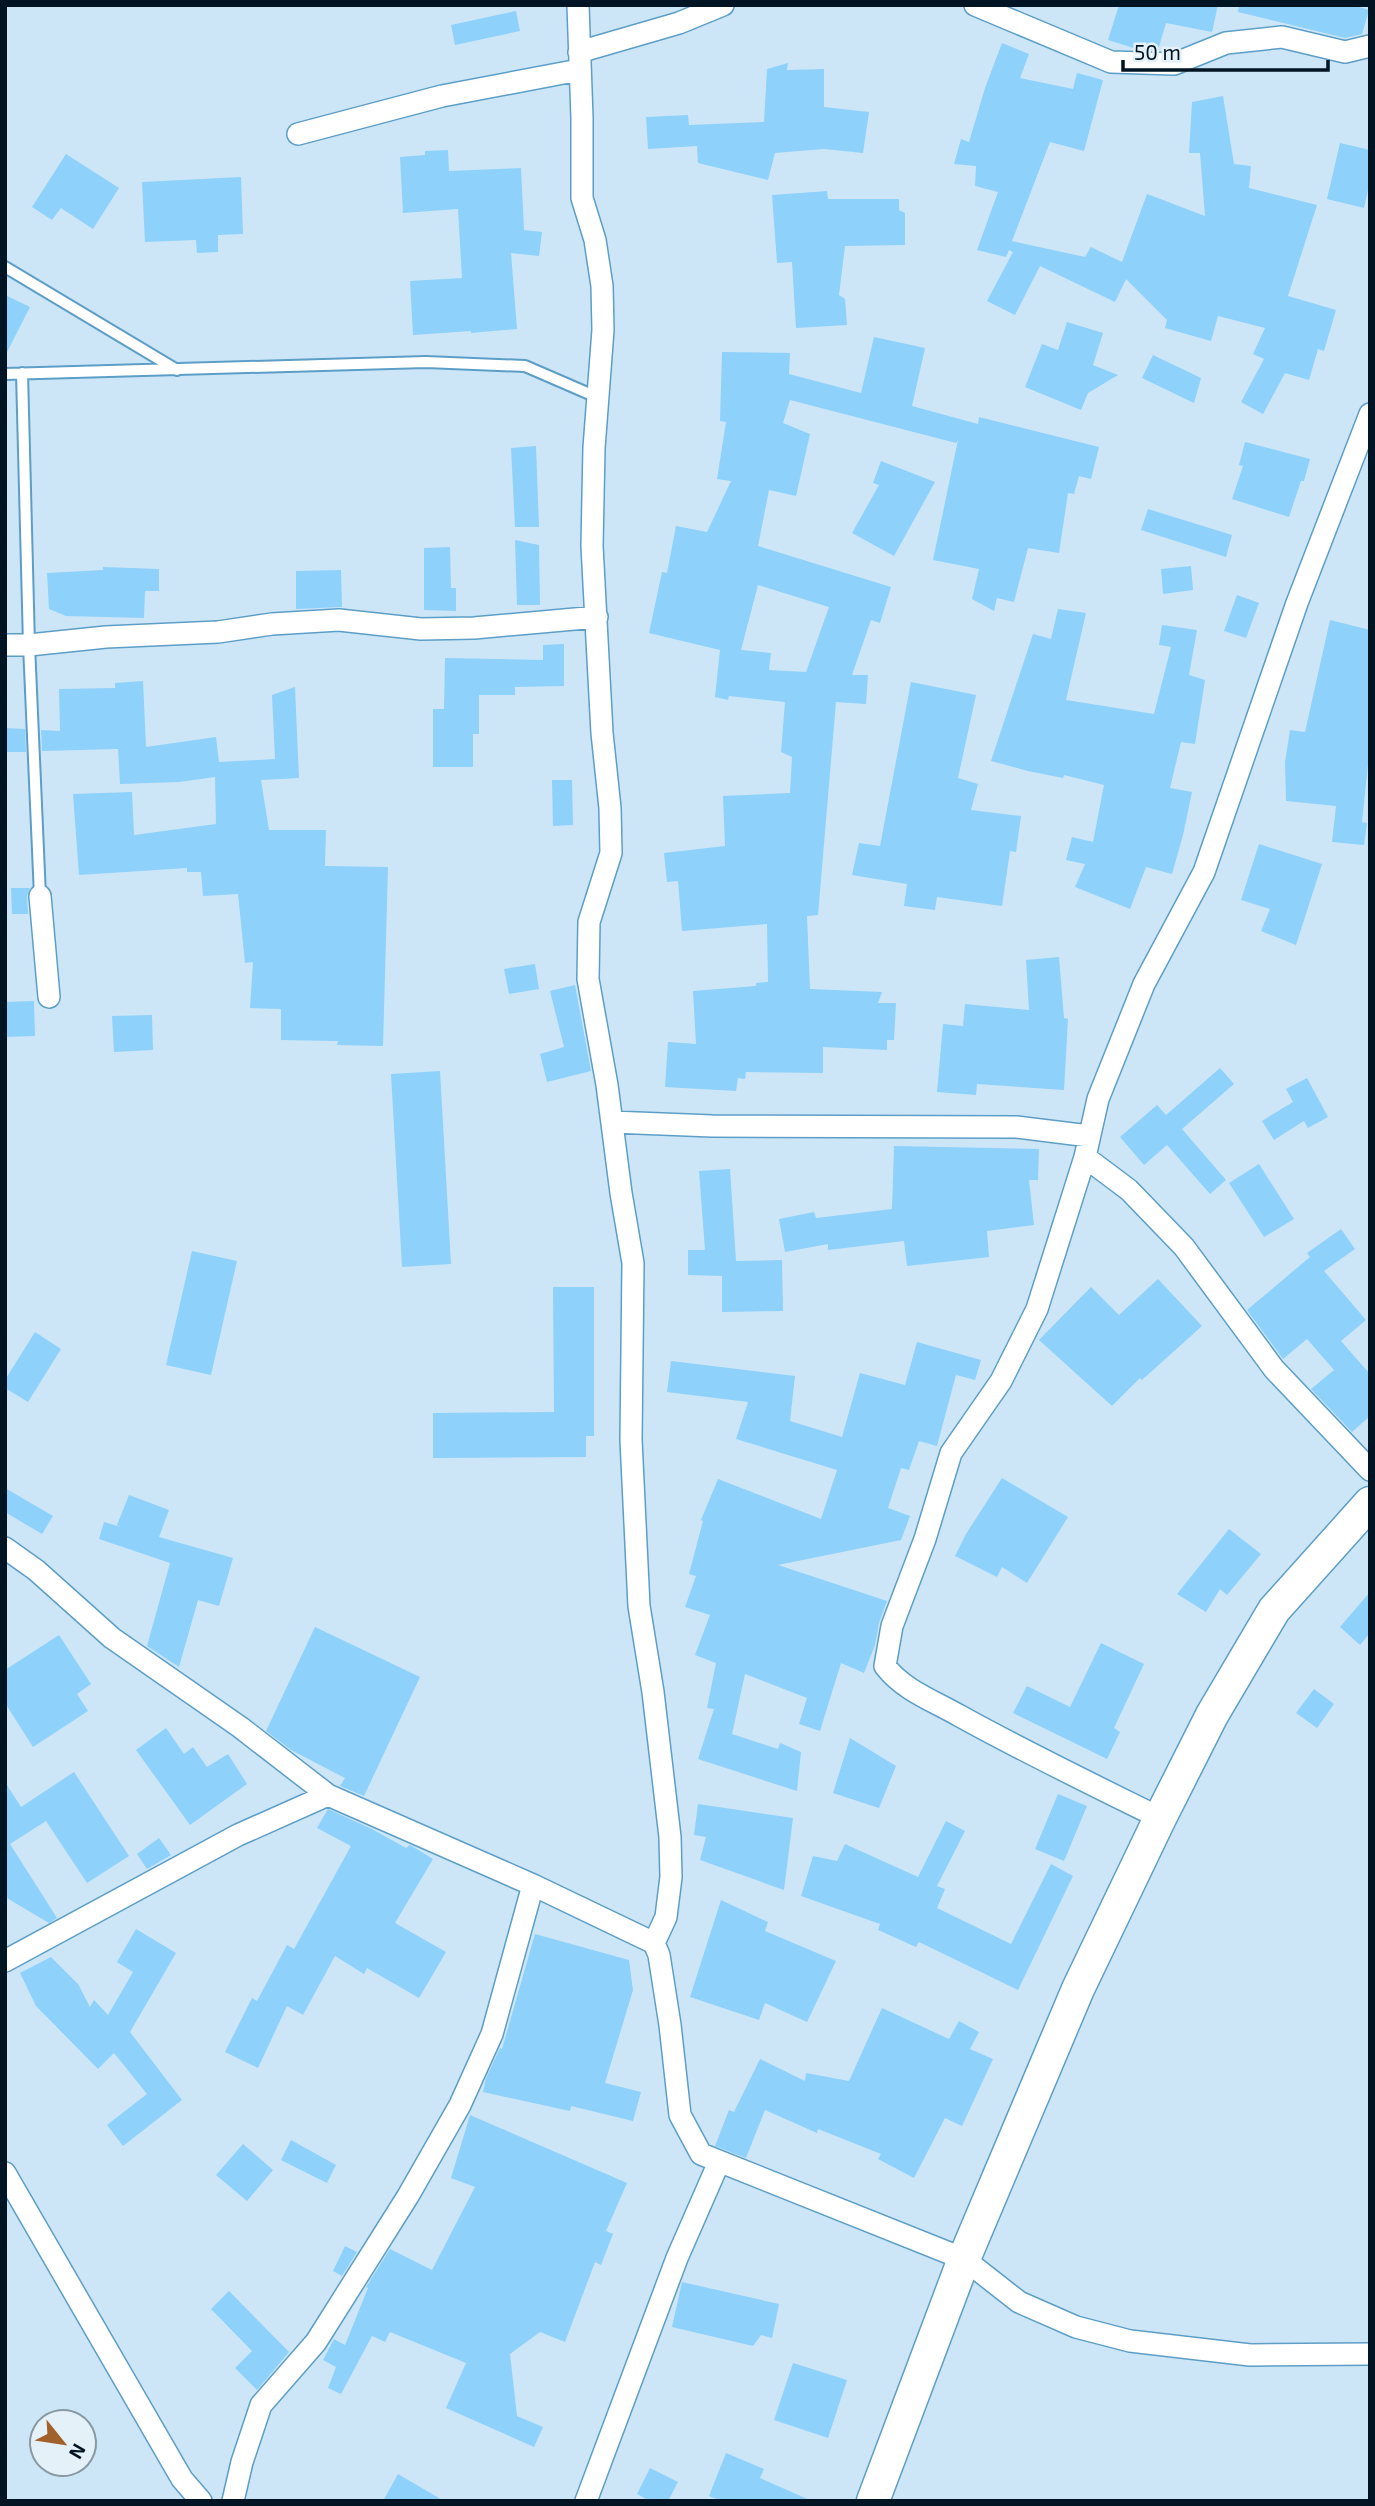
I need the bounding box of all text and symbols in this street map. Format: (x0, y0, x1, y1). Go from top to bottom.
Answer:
scale bar (1123, 28, 1328, 72)
text: 50 m (1134, 39, 1181, 64)
north arrow (28, 2408, 98, 2478)
text: N (65, 2440, 92, 2463)

